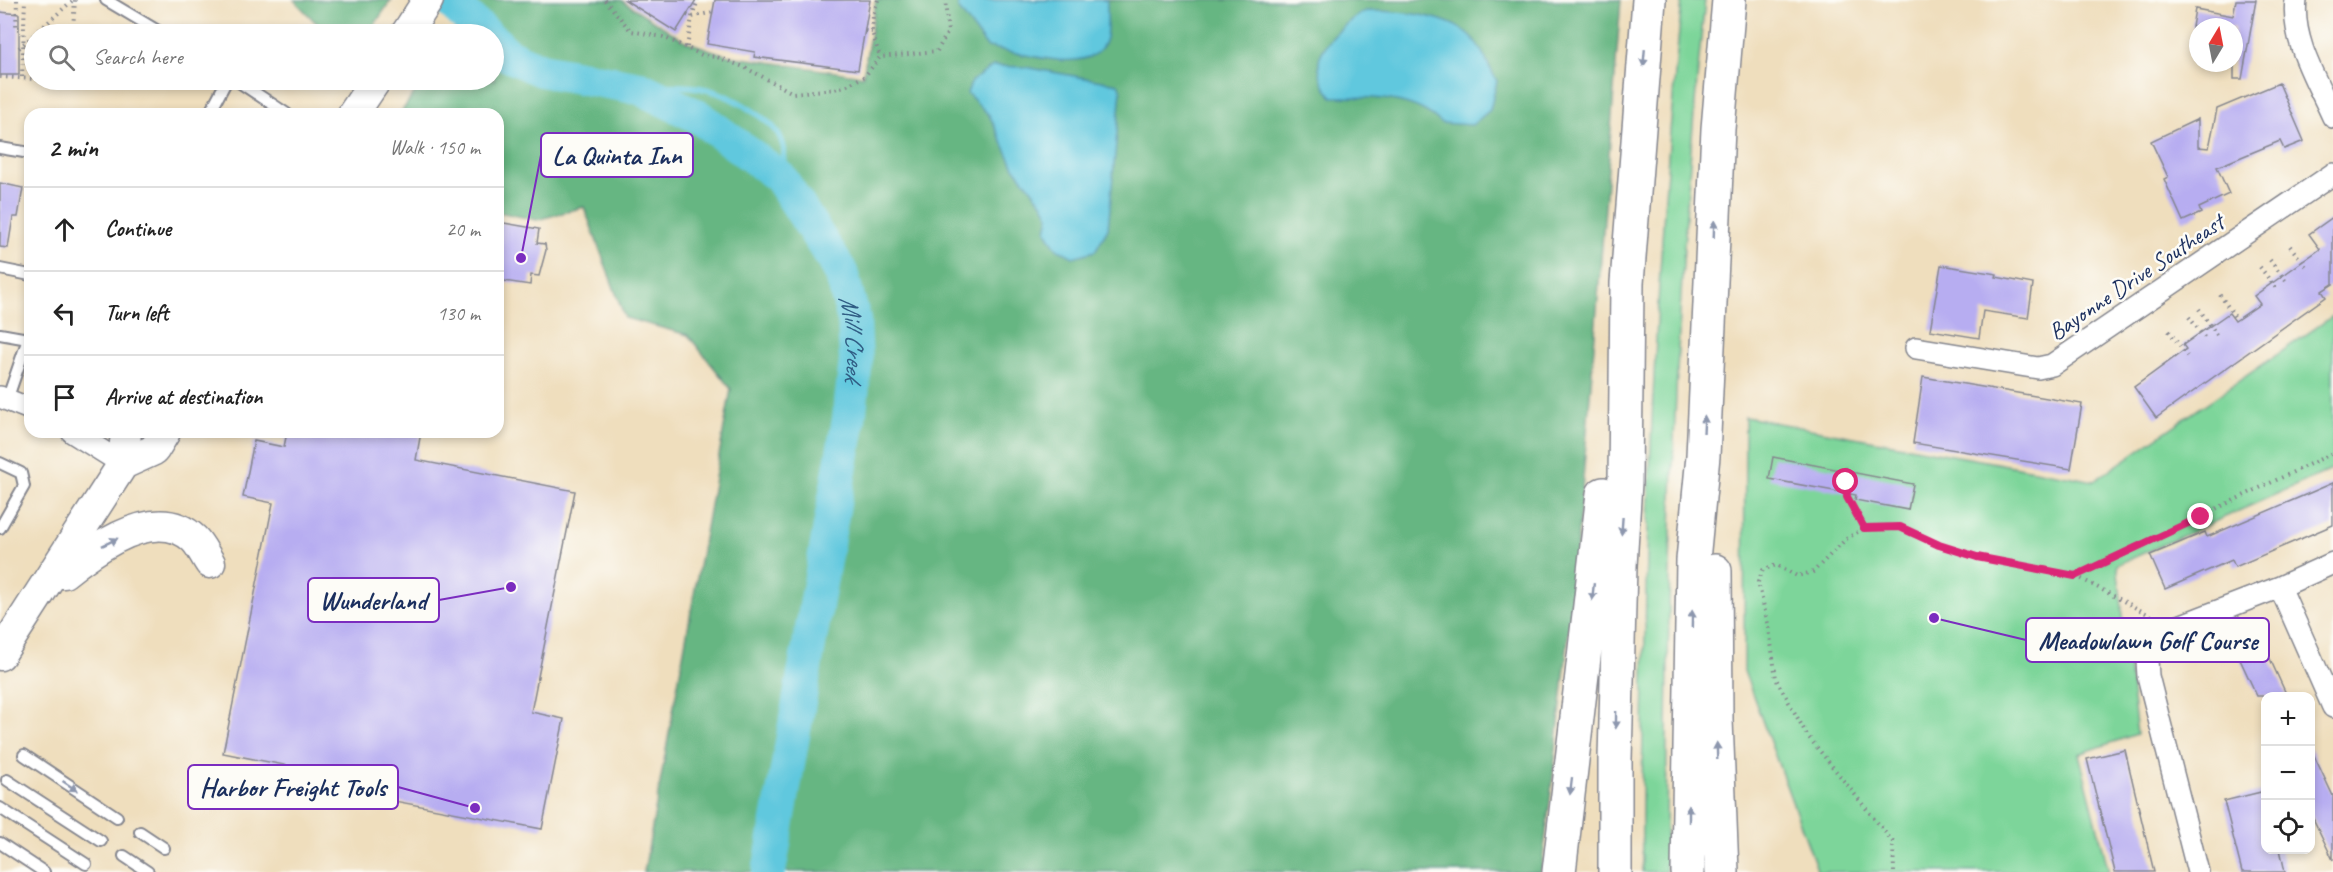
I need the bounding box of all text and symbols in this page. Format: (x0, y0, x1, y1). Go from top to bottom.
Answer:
north arrow (2189, 18, 2243, 72)
search box (24, 24, 504, 90)
icon: search (45, 41, 78, 74)
text: Search here (93, 43, 183, 71)
one-way arrow (1639, 49, 1649, 68)
text: 2 min (48, 131, 98, 164)
callout: La Quinta Inn (541, 133, 693, 177)
text: Walk · 150 m (390, 135, 480, 160)
text: La Quinta Inn (552, 139, 683, 172)
street label: Bayonne Drive Southeast (2043, 206, 2232, 347)
icon: ahead (48, 213, 81, 246)
text: Continue (105, 215, 171, 243)
text: 20 m (446, 217, 480, 242)
one-way arrow (1709, 220, 1718, 239)
water label: Mill Creek (831, 291, 873, 388)
icon: left (48, 297, 81, 330)
text: Turn left (105, 299, 169, 327)
text: 130 m (437, 301, 480, 326)
icon: arrive (48, 381, 81, 414)
text: Arrive at destination (105, 383, 262, 411)
one-way arrow (1700, 415, 1709, 434)
route start (1832, 468, 1858, 494)
route end (2187, 503, 2213, 529)
one-way arrow (1618, 516, 1627, 535)
one-way arrow (101, 537, 118, 546)
callout: Wunderland (308, 578, 439, 622)
one-way arrow (1588, 583, 1597, 602)
text: Wunderland (320, 584, 431, 617)
one-way arrow (1687, 609, 1697, 628)
callout: Meadowlawn Golf Course (2026, 618, 2269, 662)
text: Meadowlawn Golf Course (2038, 624, 2260, 657)
map controls (2261, 692, 2315, 854)
button: + (2261, 692, 2315, 746)
one-way arrow (1611, 711, 1621, 730)
one-way arrow (1712, 741, 1721, 760)
button: − (2261, 746, 2315, 800)
callout: Harbor Freight Tools (188, 765, 398, 809)
text: Harbor Freight Tools (200, 771, 389, 804)
one-way arrow (1566, 776, 1575, 795)
one-way arrow (62, 780, 78, 791)
button: locate (2261, 800, 2315, 854)
one-way arrow (1684, 804, 1694, 823)

